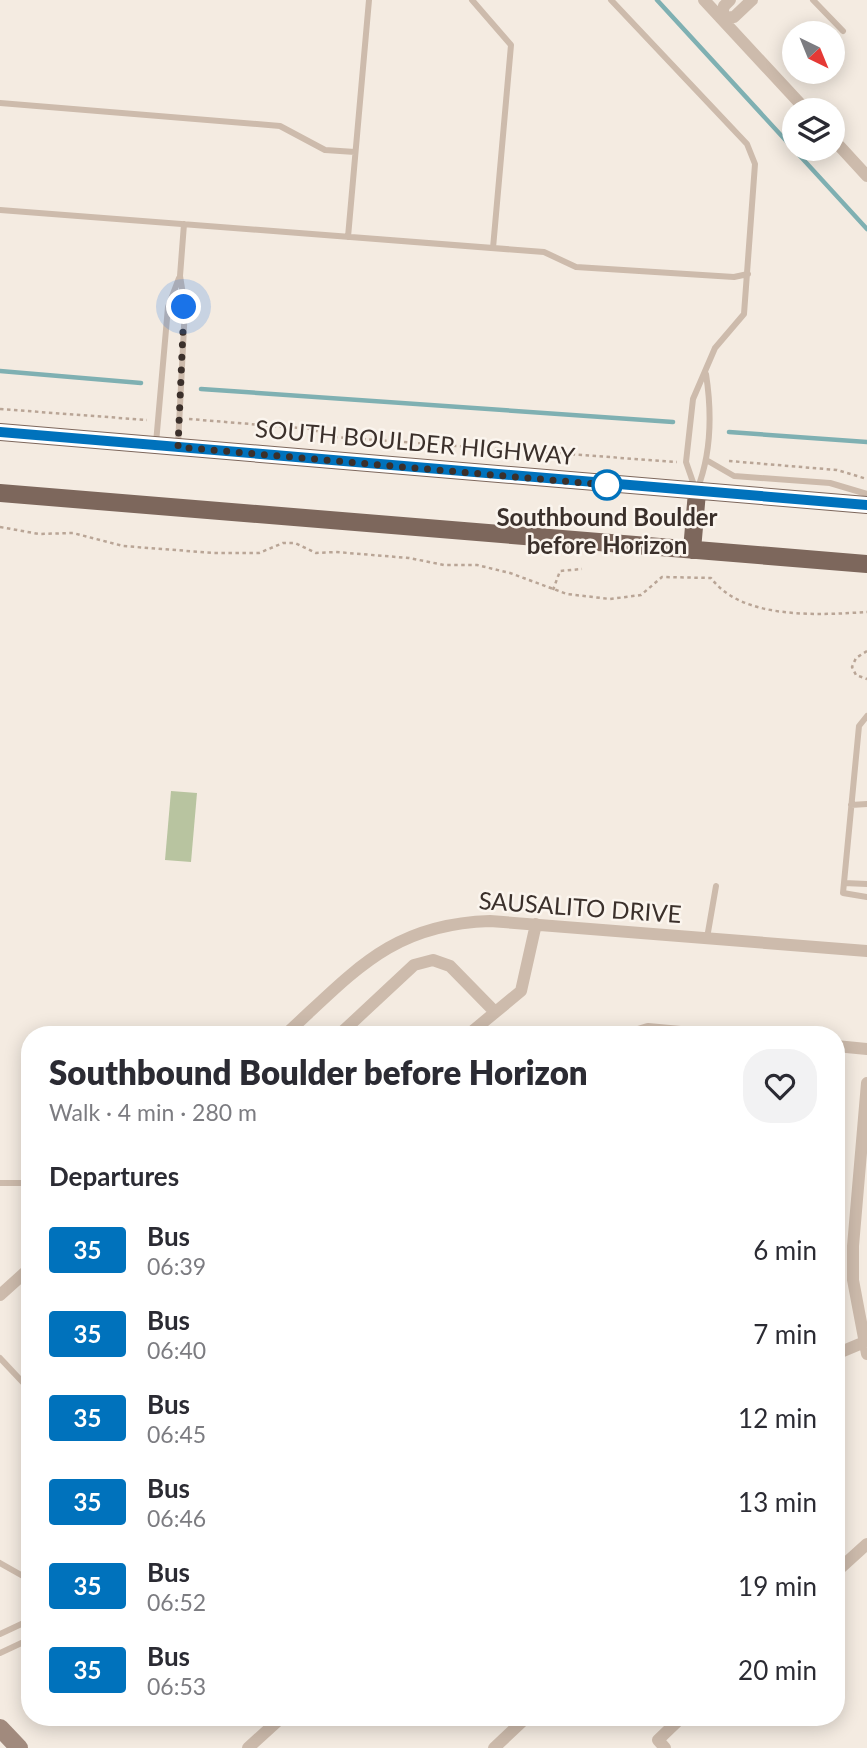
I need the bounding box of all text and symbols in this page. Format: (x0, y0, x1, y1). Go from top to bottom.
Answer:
north arrow (782, 21, 845, 84)
map controls (782, 21, 845, 161)
button: layers (782, 98, 845, 161)
your location (166, 289, 201, 324)
street label: SOUTH BOULDER HIGHWAY (254, 413, 576, 470)
marker: Southbound Boulder before Horizon (592, 470, 622, 500)
place label: Southbound Boulder before Horizon (496, 502, 718, 559)
street label: SAUSALITO DRIVE (478, 885, 682, 928)
button: heart (743, 1049, 817, 1123)
text: Southbound Boulder before Horizon (49, 1052, 588, 1092)
text: Walk · 4 min · 280 m (49, 1098, 257, 1126)
text: Departures (49, 1160, 179, 1192)
text: Bus (147, 1220, 190, 1252)
text: 6 min (753, 1234, 817, 1266)
text: 35 (74, 1235, 101, 1264)
text: 06:39 (147, 1252, 206, 1280)
text: Bus (147, 1304, 190, 1336)
text: 7 min (753, 1318, 817, 1350)
text: 35 (74, 1319, 101, 1348)
text: 06:40 (147, 1336, 206, 1364)
text: Bus (147, 1388, 190, 1420)
text: 12 min (738, 1402, 817, 1434)
text: 35 (74, 1403, 101, 1432)
text: 06:45 (147, 1420, 206, 1448)
text: Bus (147, 1472, 190, 1504)
text: 13 min (738, 1486, 817, 1518)
text: 35 (74, 1487, 101, 1516)
text: 06:46 (147, 1504, 206, 1532)
text: Bus (147, 1556, 190, 1588)
text: 19 min (738, 1570, 817, 1602)
text: 35 (74, 1571, 101, 1600)
text: 06:52 (147, 1588, 206, 1616)
text: Bus (147, 1640, 190, 1672)
text: 20 min (738, 1654, 817, 1686)
text: 35 (74, 1655, 101, 1684)
text: 06:53 (147, 1672, 206, 1700)

